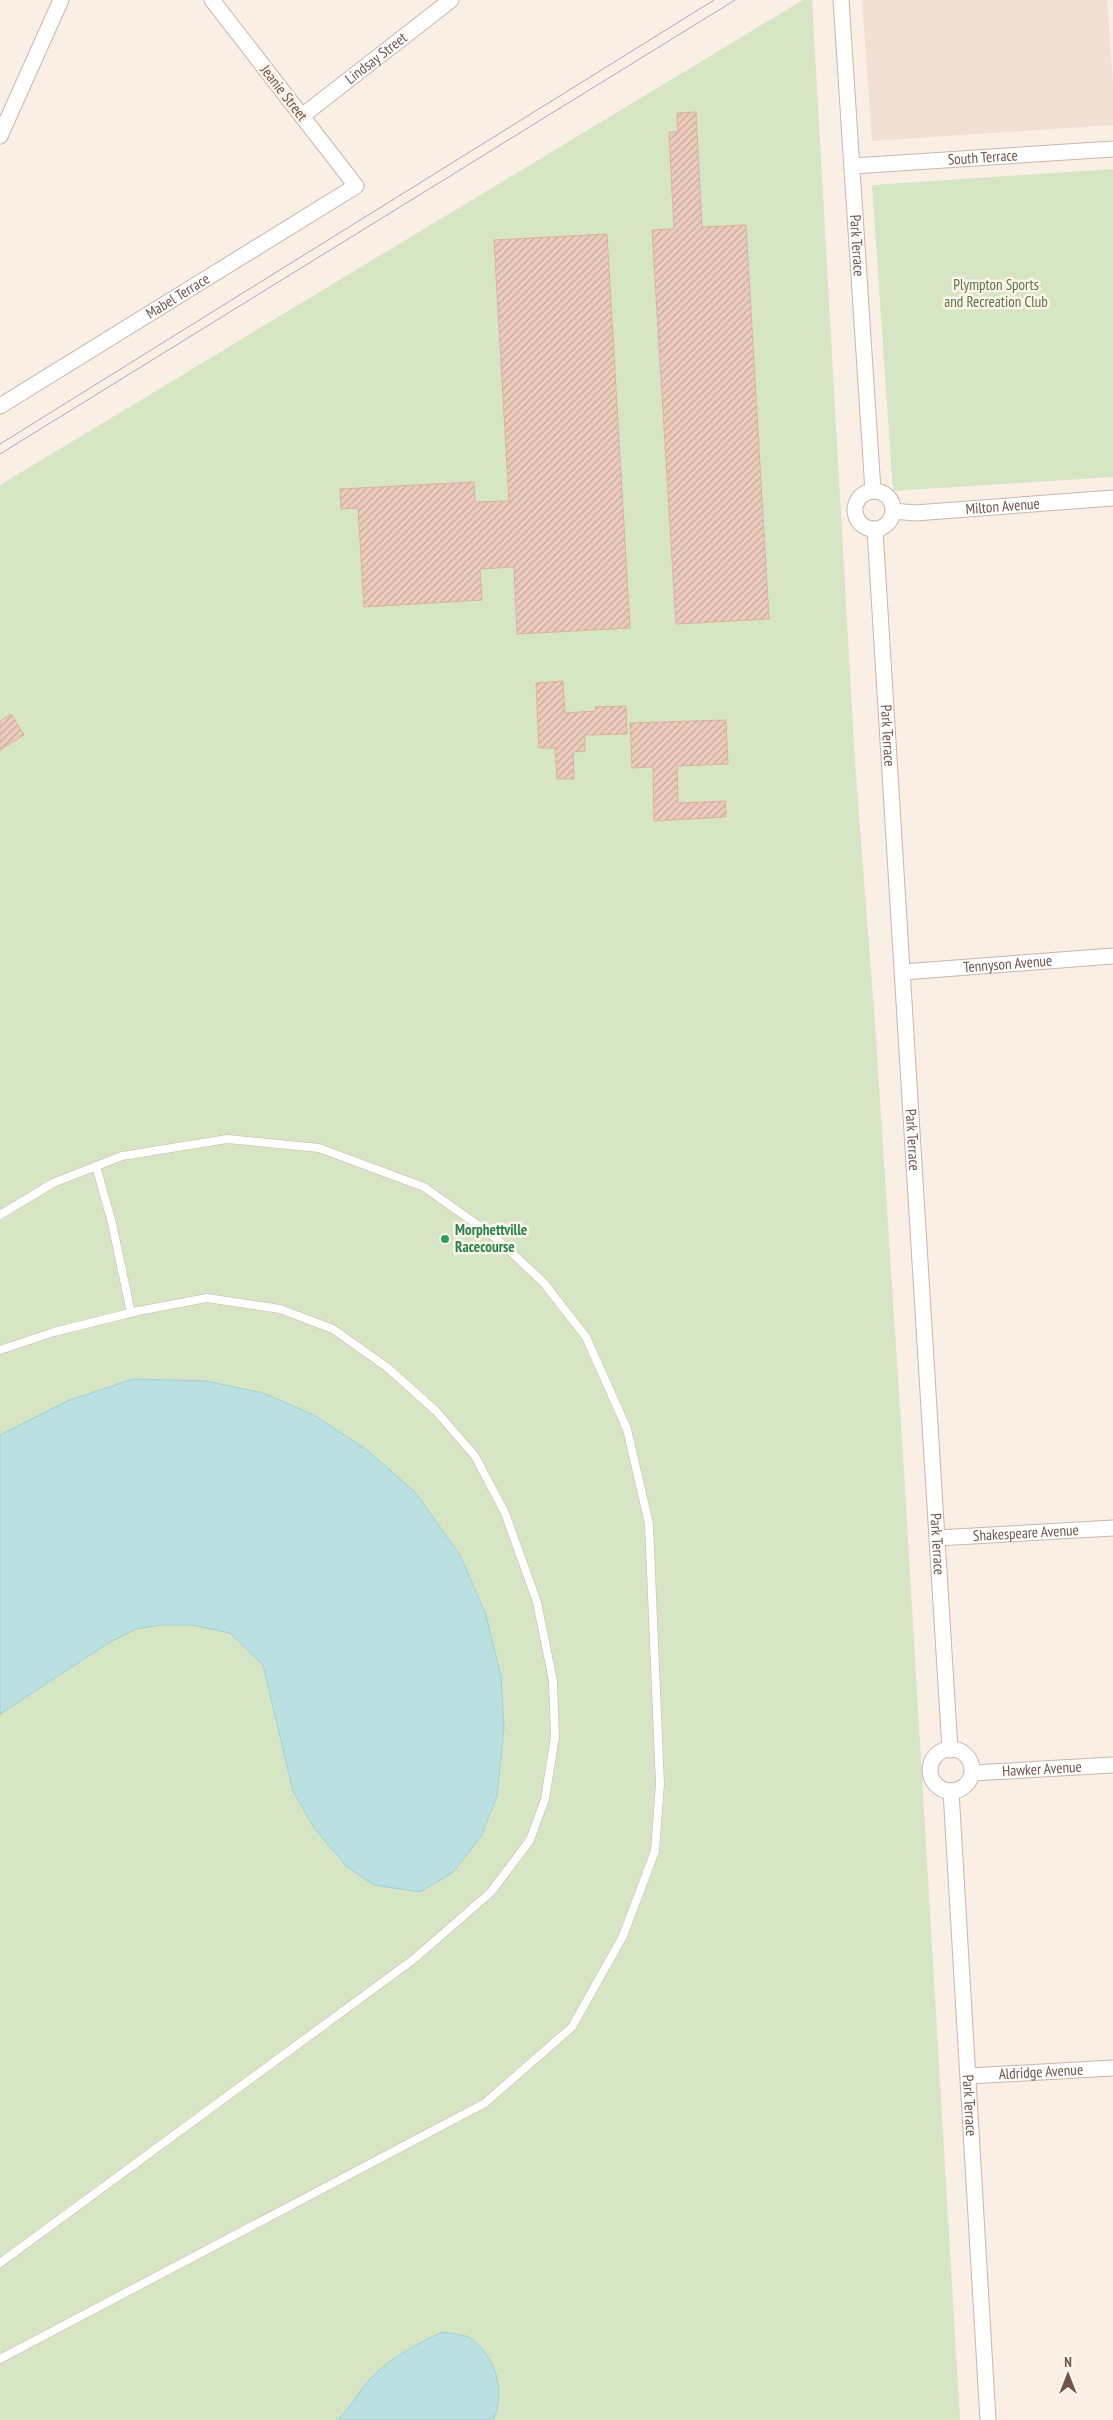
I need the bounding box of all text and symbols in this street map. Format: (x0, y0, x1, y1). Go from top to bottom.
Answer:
street label: Lindsay Street (341, 28, 411, 88)
street label: Jeanie Street (256, 60, 312, 125)
street label: South Terrace (947, 145, 1018, 169)
street label: Park Terrace (846, 214, 869, 277)
street label: Mabel Terrace (142, 269, 213, 323)
park label: Plympton Sports and Recreation Club (944, 275, 1048, 311)
street label: Milton Avenue (965, 494, 1040, 518)
street label: Park Terrace (877, 704, 900, 767)
street label: Tennyson Avenue (963, 951, 1053, 976)
street label: Park Terrace (902, 1108, 924, 1171)
place label: Morphettville Racecourse (455, 1220, 527, 1256)
marker: Morphettville Racecourse (439, 1233, 451, 1245)
street label: Park Terrace (926, 1513, 949, 1575)
street label: Shakespeare Avenue (972, 1520, 1079, 1545)
street label: Hawker Avenue (1002, 1757, 1082, 1780)
street label: Aldridge Avenue (998, 2060, 1084, 2083)
street label: Park Terrace (959, 2074, 981, 2137)
north arrow (1043, 2350, 1093, 2400)
text: N (1064, 2353, 1072, 2371)

